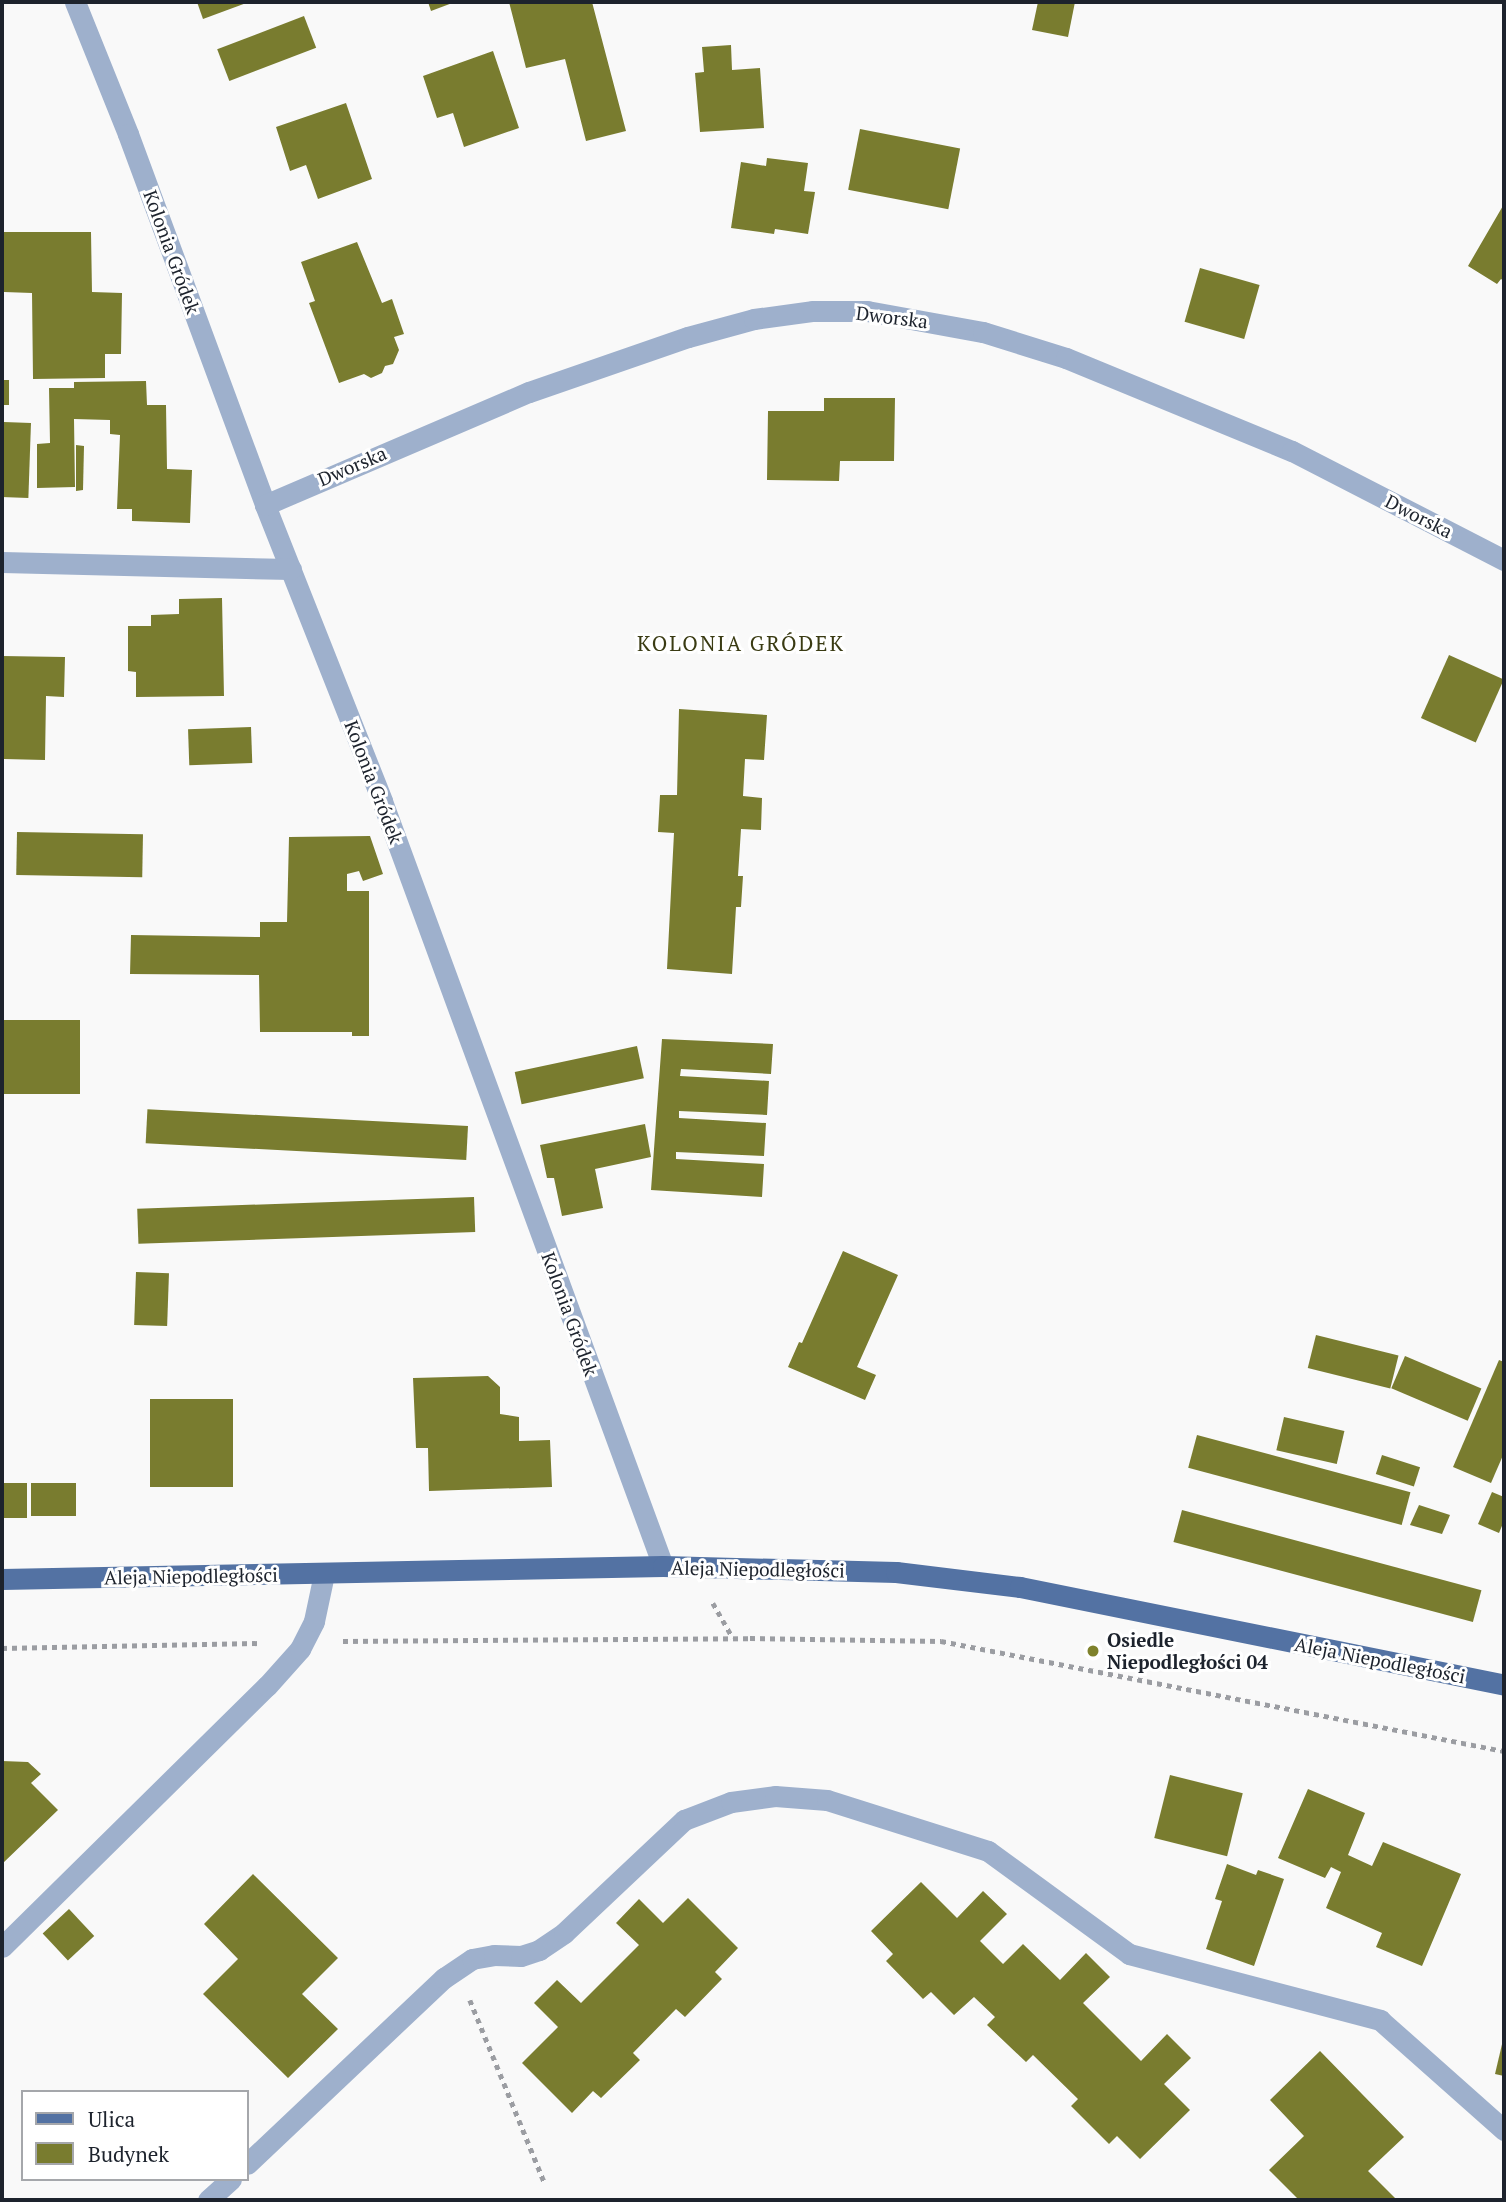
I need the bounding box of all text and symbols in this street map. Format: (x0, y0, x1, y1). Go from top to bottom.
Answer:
street label: Kolonia Gródek (139, 187, 205, 317)
street label: Dworska (855, 301, 929, 333)
street label: Dworska (314, 441, 390, 491)
street label: Dworska (1382, 489, 1456, 543)
district label: KOLONIA GRÓDEK (638, 630, 844, 656)
street label: Kolonia Gródek (340, 717, 408, 847)
street label: Kolonia Gródek (537, 1249, 603, 1379)
street label: Aleja Niepodległości (671, 1556, 845, 1582)
street label: Aleja Niepodległości (104, 1563, 278, 1589)
place label: Osiedle Niepodległości 04 (1107, 1629, 1268, 1673)
street label: Aleja Niepodległości (1293, 1632, 1467, 1688)
marker: Osiedle Niepodległości 04 (1085, 1643, 1101, 1659)
legend (21, 2090, 248, 2181)
text: Ulica (88, 2105, 135, 2133)
text: Budynek (88, 2140, 169, 2168)

